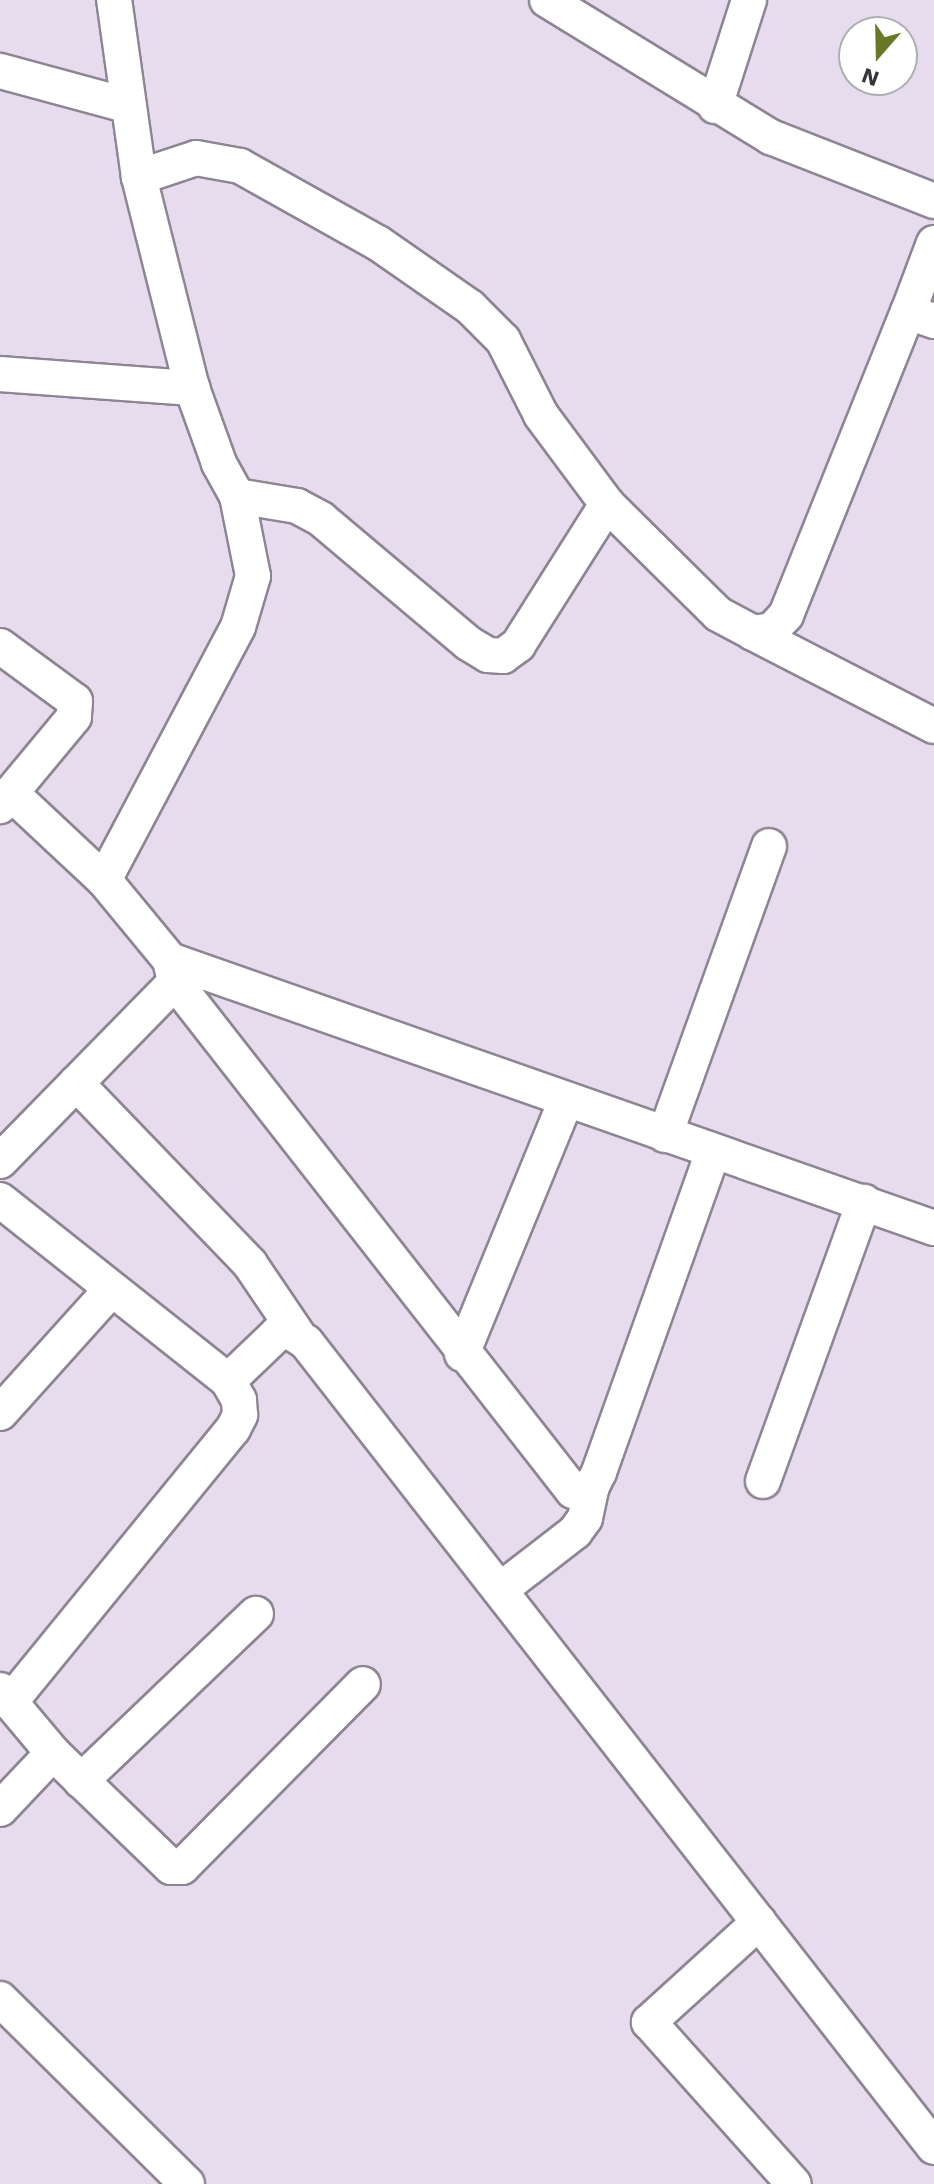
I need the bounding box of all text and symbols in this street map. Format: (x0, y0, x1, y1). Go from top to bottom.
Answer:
north arrow (838, 16, 918, 96)
text: N (858, 63, 882, 92)

